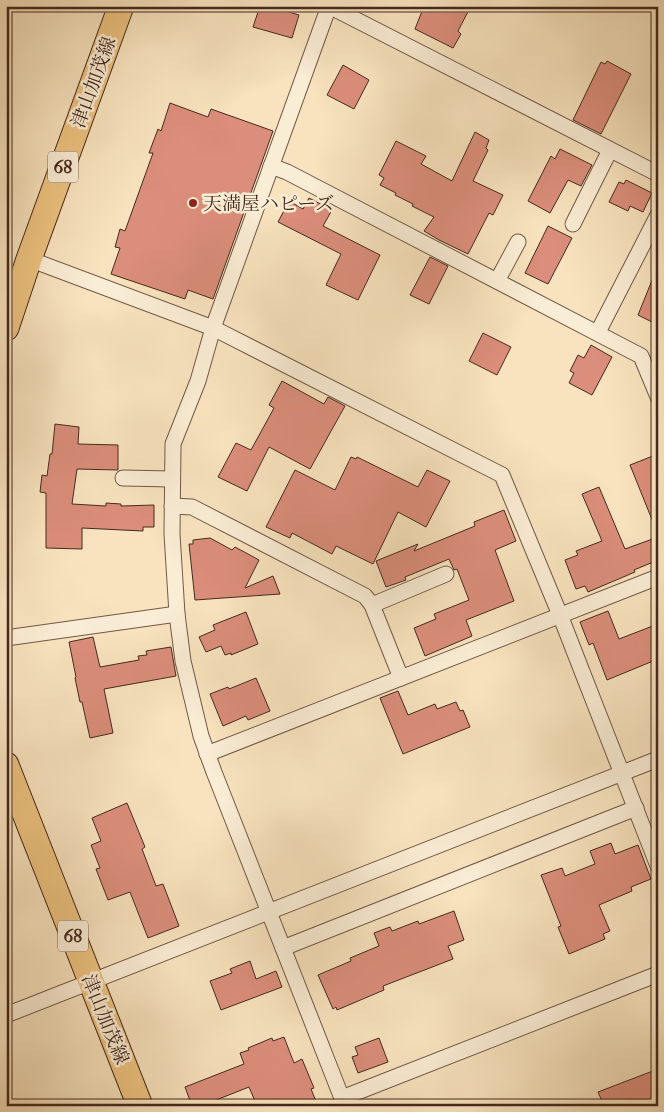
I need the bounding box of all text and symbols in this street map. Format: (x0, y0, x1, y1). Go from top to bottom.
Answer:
street label: 津山加茂線 (67, 34, 121, 131)
road number: 68 (48, 152, 78, 182)
place label: 天満屋ハピーズ (203, 193, 334, 215)
marker: 天満屋ハピーズ (187, 197, 199, 209)
road number: 68 (58, 920, 88, 951)
street label: 津山加茂線 (77, 971, 133, 1068)

